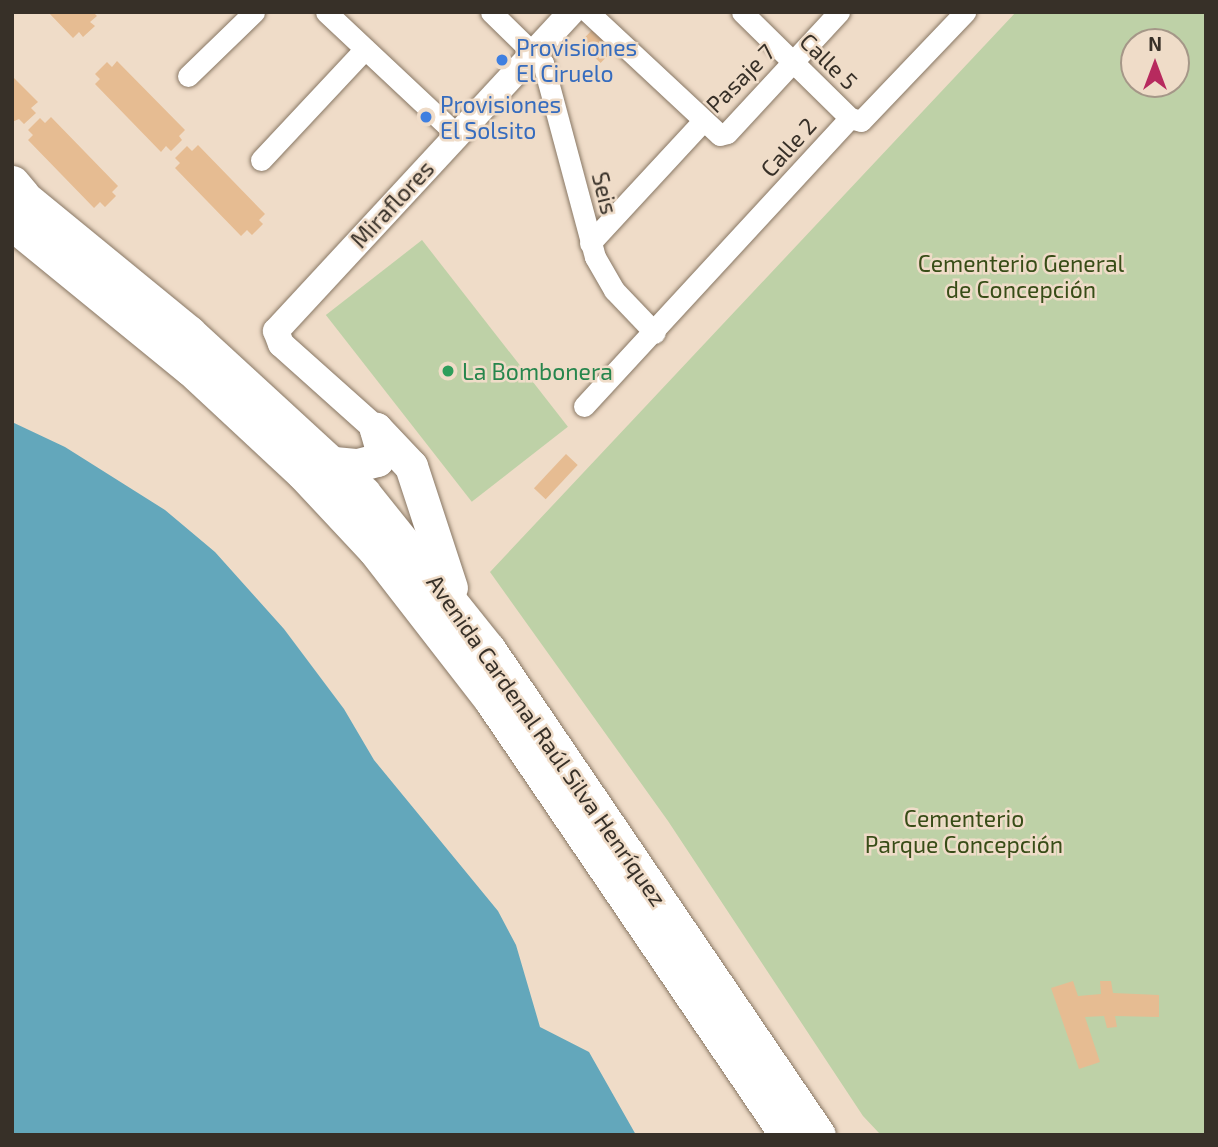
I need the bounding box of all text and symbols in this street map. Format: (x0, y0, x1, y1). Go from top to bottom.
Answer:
street label: Calle 5 (795, 27, 863, 95)
north arrow (1120, 28, 1190, 98)
text: N (1148, 32, 1162, 55)
place label: Provisiones El Ciruelo (516, 33, 637, 87)
street label: Pasaje 7 (700, 38, 780, 118)
marker: Provisiones El Ciruelo (494, 52, 510, 68)
place label: Provisiones El Solsito (440, 90, 561, 144)
marker: Provisiones El Solsito (418, 109, 434, 125)
street label: Calle 2 (754, 112, 822, 182)
street label: Miraflores (345, 155, 439, 253)
street label: Seis (586, 169, 624, 217)
park label: Cementerio General de Concepción (918, 249, 1124, 303)
place label: La Bombonera (462, 357, 613, 385)
marker: La Bombonera (440, 363, 456, 379)
street label: Avenida Cardenal Raúl Silva Henríquez (421, 568, 673, 912)
park label: Cementerio Parque Concepción (865, 804, 1063, 858)

